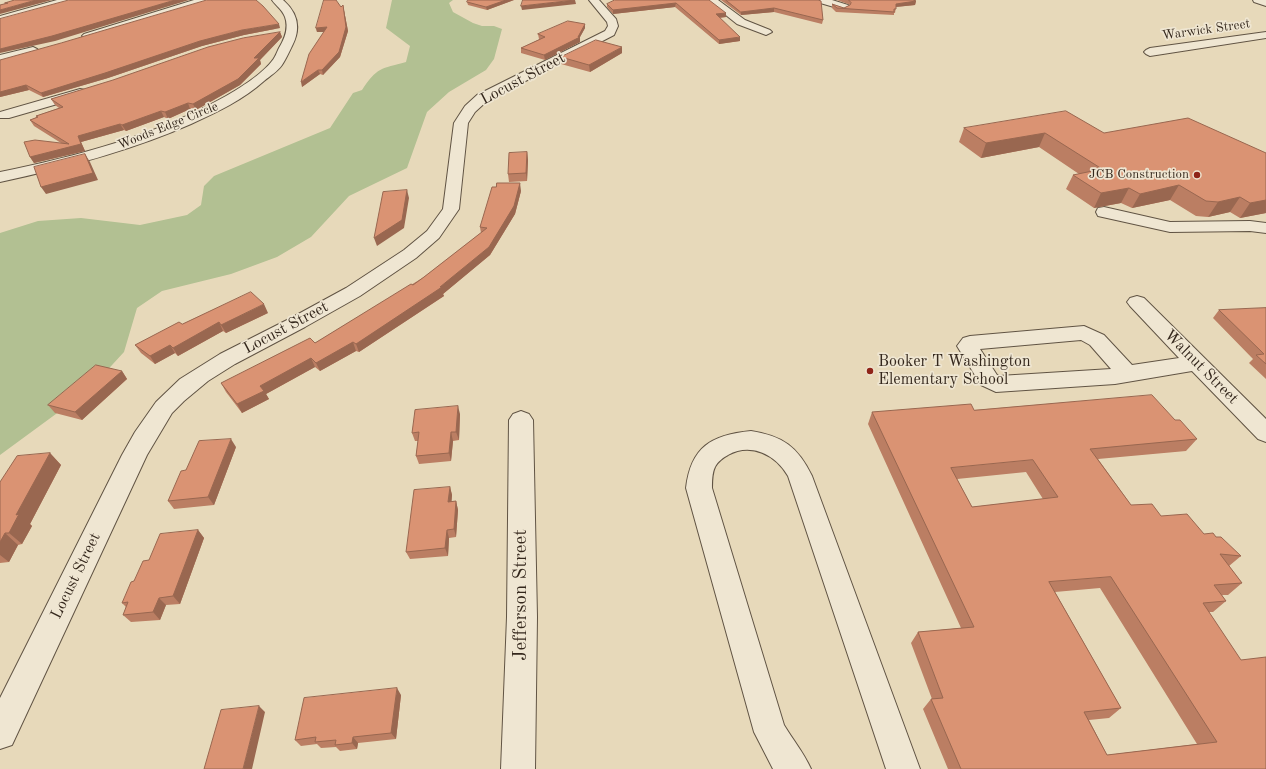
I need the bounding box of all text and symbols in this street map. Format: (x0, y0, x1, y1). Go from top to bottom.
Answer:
street label: Warwick Street (1161, 16, 1251, 44)
street label: Locust Street (477, 49, 569, 109)
street label: Woods Edge Circle (116, 99, 220, 153)
place label: JCB Construction (1089, 167, 1189, 183)
marker: JCB Construction (1192, 170, 1202, 180)
street label: Locust Street (240, 298, 332, 358)
street label: Walnut Street (1160, 326, 1242, 408)
place label: Booker T Washington Elementary School (878, 352, 1031, 390)
marker: Booker T Washington Elementary School (865, 366, 875, 376)
street label: Jefferson Street (510, 529, 532, 661)
street label: Locust Street (47, 530, 105, 622)

